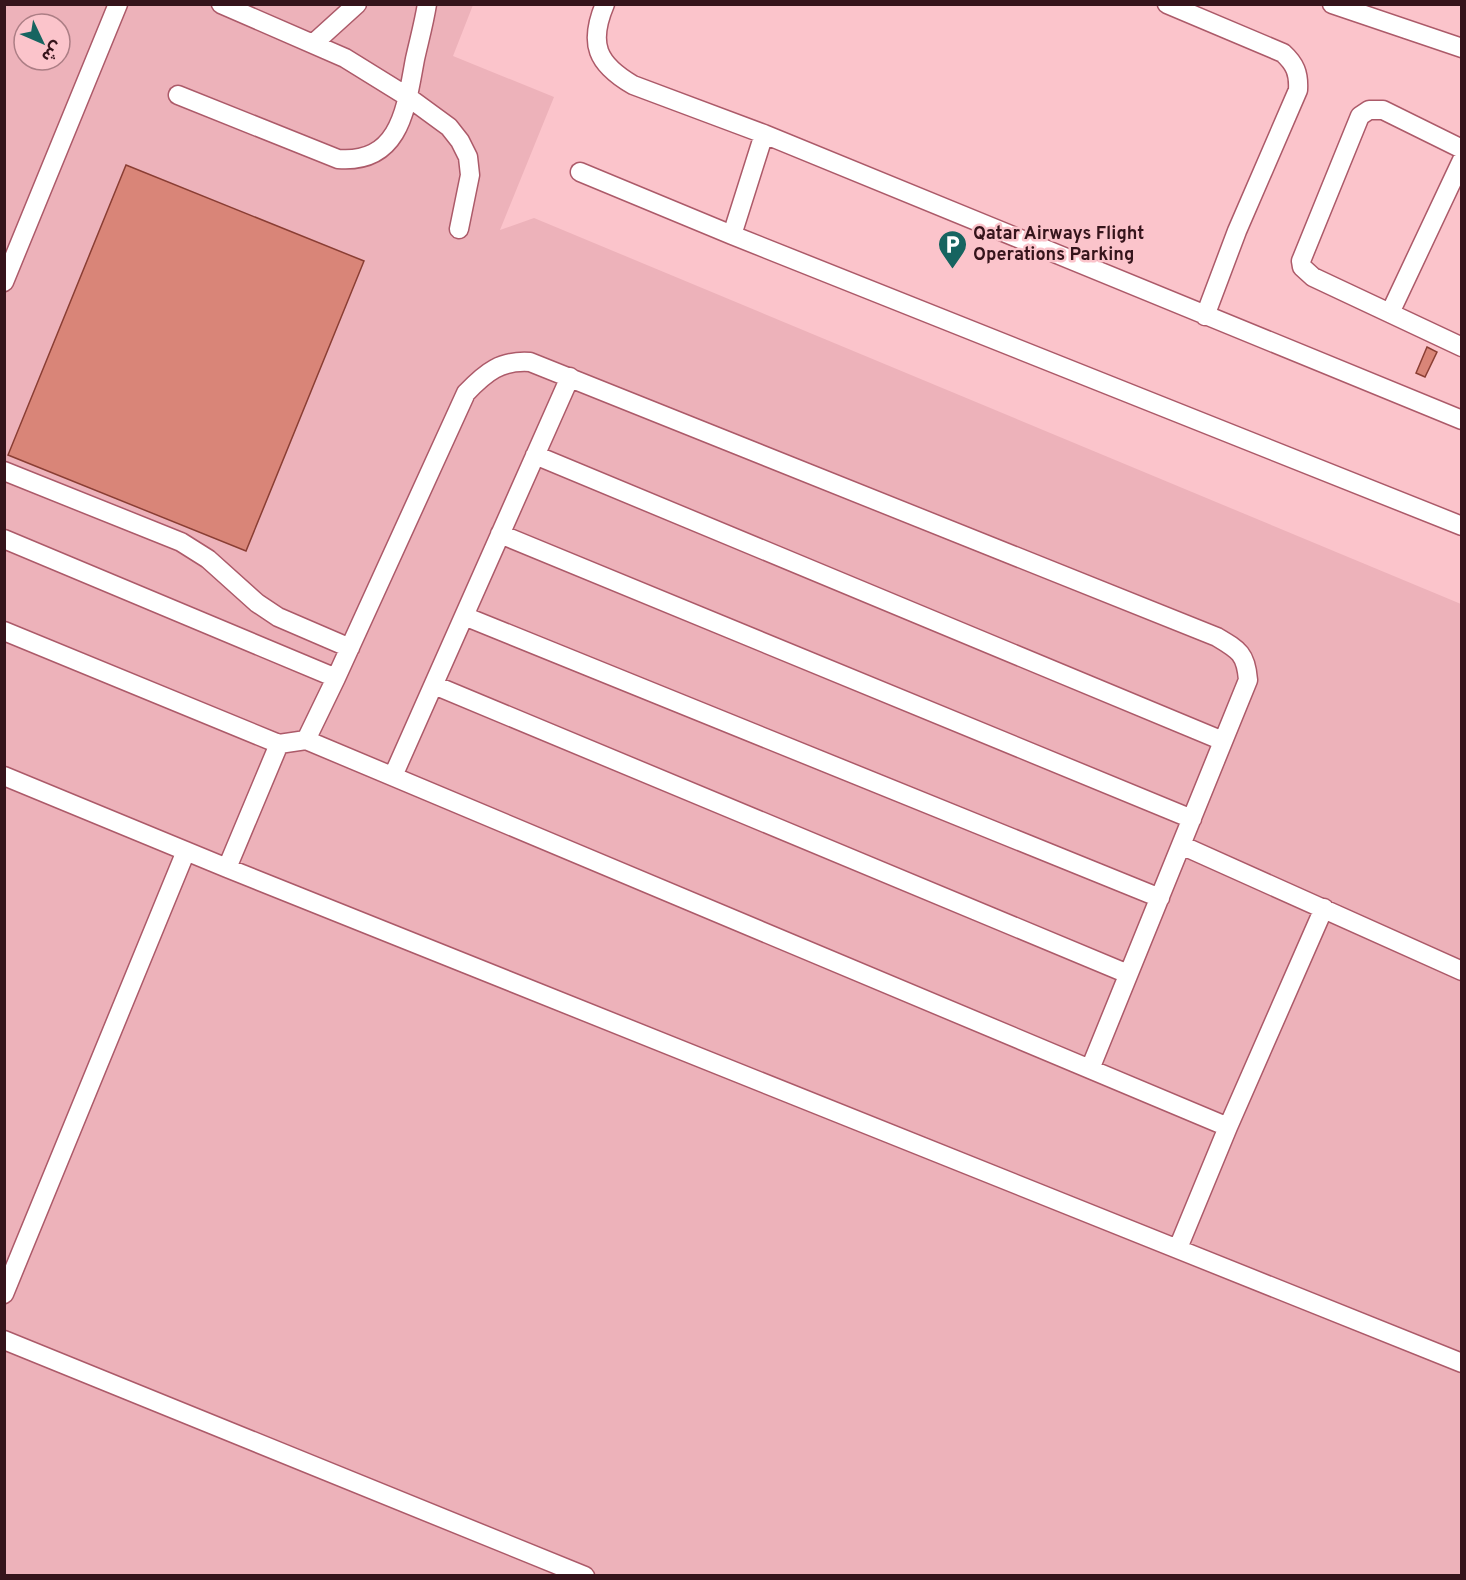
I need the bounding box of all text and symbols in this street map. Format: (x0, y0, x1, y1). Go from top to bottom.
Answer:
north arrow (12, 12, 72, 72)
text: ش (36, 36, 66, 66)
place label: Qatar Airways Flight Operations Parking (973, 223, 1144, 267)
parking icon: Qatar Airways Flight Operations Parking (936, 228, 968, 270)

